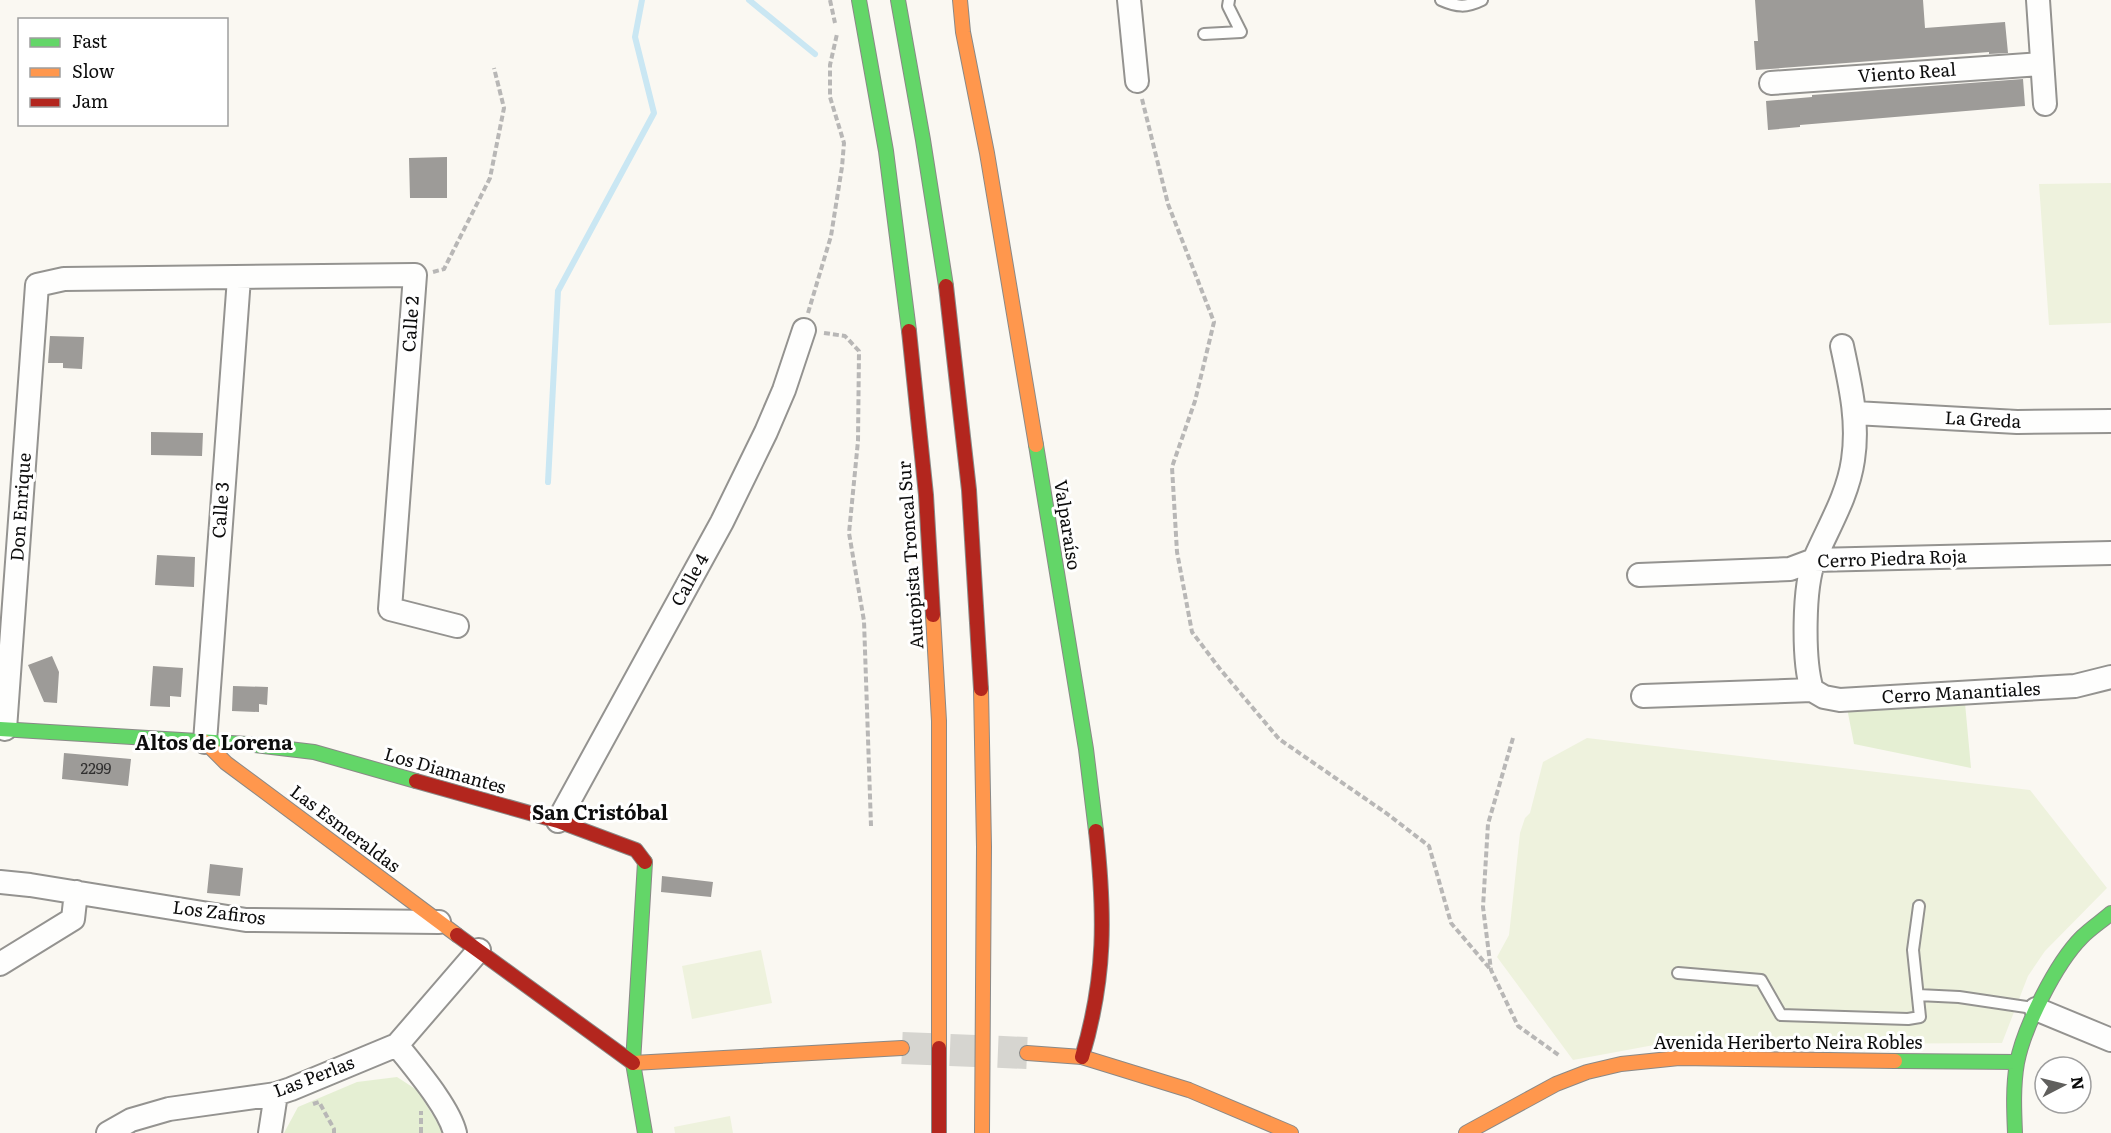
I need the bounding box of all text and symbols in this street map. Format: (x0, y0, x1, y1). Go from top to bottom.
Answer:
legend (18, 18, 228, 126)
text: Fast (72, 27, 108, 54)
street label: Viento Real (1857, 55, 1957, 88)
text: Slow (72, 57, 115, 84)
text: Jam (72, 87, 108, 114)
street label: Calle 2 (394, 295, 425, 353)
street label: La Greda (1944, 403, 2022, 434)
street label: Don Enrique (2, 452, 37, 562)
street label: Autopista Troncal Sur (889, 460, 930, 650)
street label: Valparaíso (1048, 478, 1089, 572)
street label: Calle 3 (204, 481, 235, 539)
street label: Cerro Piedra Roja (1817, 541, 1968, 574)
street label: Calle 4 (663, 548, 714, 611)
street label: Cerro Manantiales (1881, 674, 2041, 709)
district label: Altos de Lorena (135, 726, 293, 756)
street label: Los Diamantes (381, 739, 509, 800)
house number: 2299 (81, 756, 112, 779)
street label: Las Esmeraldas (285, 777, 407, 878)
district label: San Cristóbal (532, 796, 668, 826)
street label: Los Zafiros (171, 892, 267, 931)
street label: Avenida Heriberto Neira Robles (1654, 1028, 1922, 1055)
street label: Las Perlas (269, 1048, 358, 1103)
north arrow (2033, 1055, 2093, 1115)
text: N (2066, 1075, 2092, 1091)

